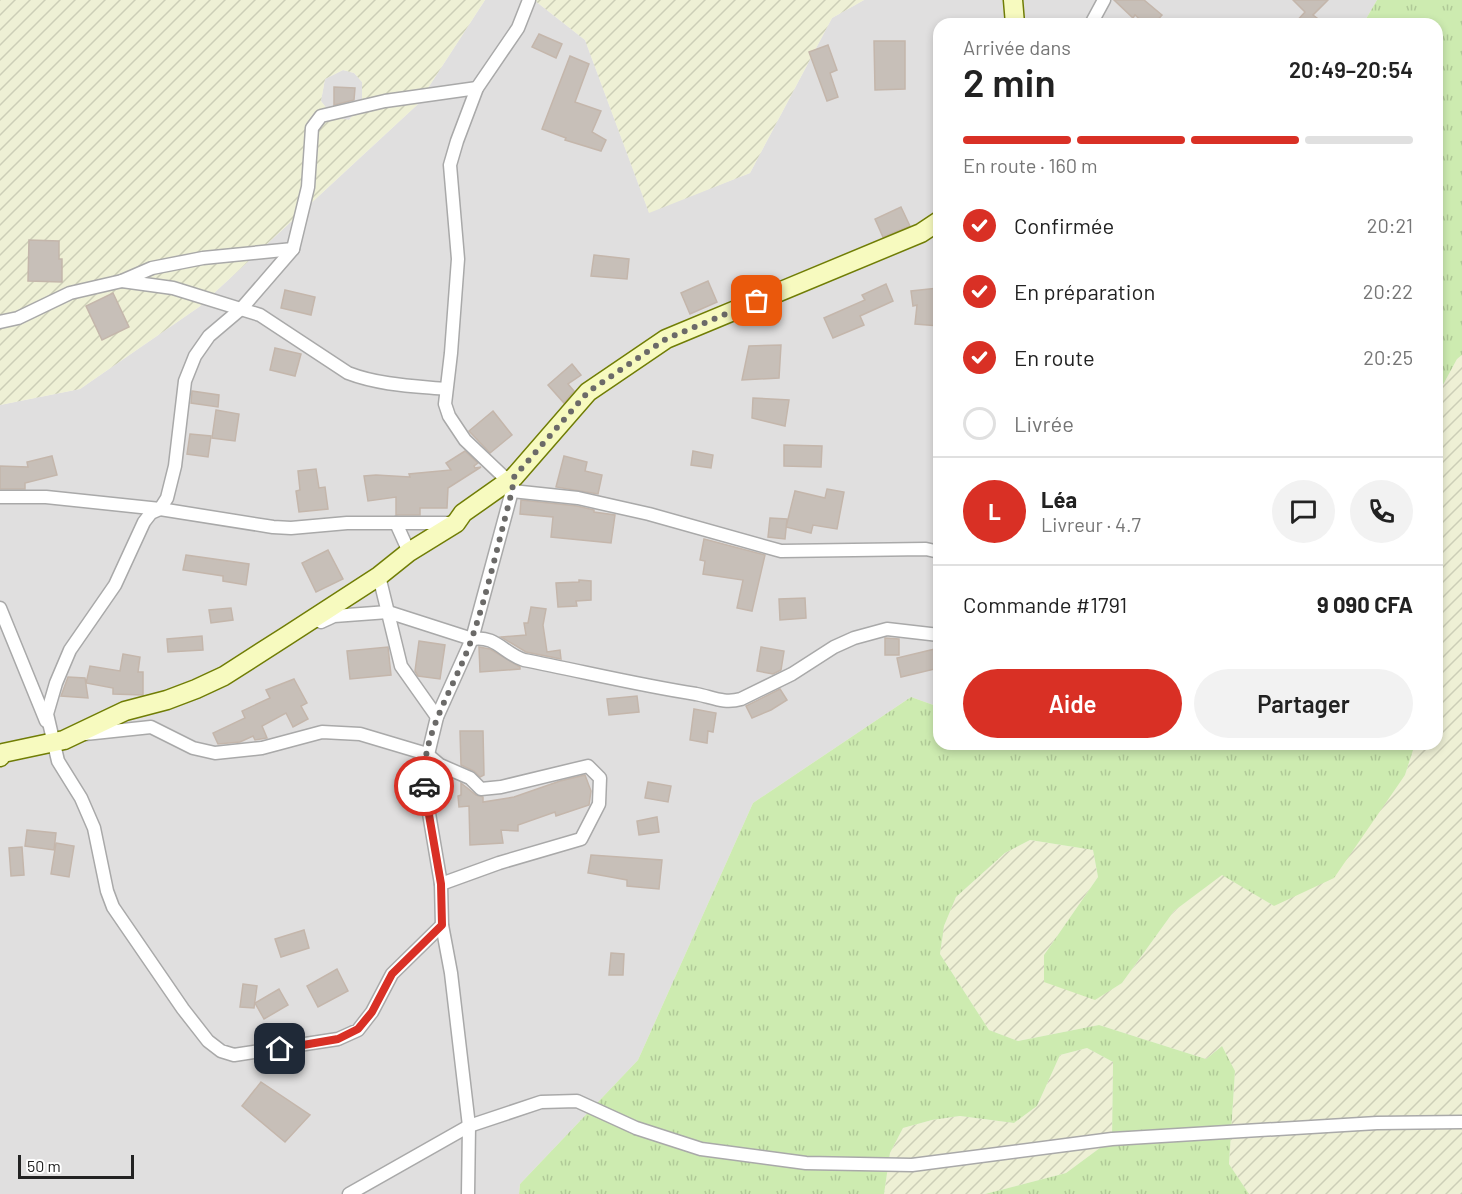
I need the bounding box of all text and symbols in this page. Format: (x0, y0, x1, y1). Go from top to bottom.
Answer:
text: Arrivée dans (963, 35, 1071, 59)
text: 20:49–20:54 (1289, 56, 1413, 82)
text: 2 min (963, 58, 1056, 105)
text: En route · 160 m (963, 153, 1098, 177)
icon: check (963, 209, 996, 242)
text: Confirmée (1014, 212, 1114, 238)
text: 20:21 (1367, 213, 1413, 237)
pin (731, 275, 782, 326)
icon: check (963, 275, 996, 308)
text: En préparation (1014, 278, 1155, 304)
text: 20:22 (1363, 279, 1413, 303)
icon: bag (740, 284, 773, 317)
icon: check (963, 341, 996, 374)
text: En route (1014, 344, 1095, 370)
text: 20:25 (1363, 345, 1413, 369)
text: Livrée (1014, 410, 1074, 436)
button: chat (1272, 480, 1335, 543)
button: phone (1350, 480, 1413, 543)
text: Léa (1041, 486, 1077, 512)
text: L (988, 498, 1001, 524)
text: Livreur · 4.7 (1041, 512, 1141, 536)
text: Commande #1791 (963, 591, 1127, 617)
text: 9 090 CFA (1317, 591, 1413, 617)
button: Aide (963, 669, 1182, 738)
button: Partager (1194, 669, 1413, 738)
courier (394, 756, 454, 816)
icon: car (408, 770, 441, 803)
pin (254, 1023, 305, 1074)
icon: home (263, 1032, 296, 1065)
scale bar (18, 1152, 134, 1180)
text: 50 m (27, 1156, 61, 1175)

